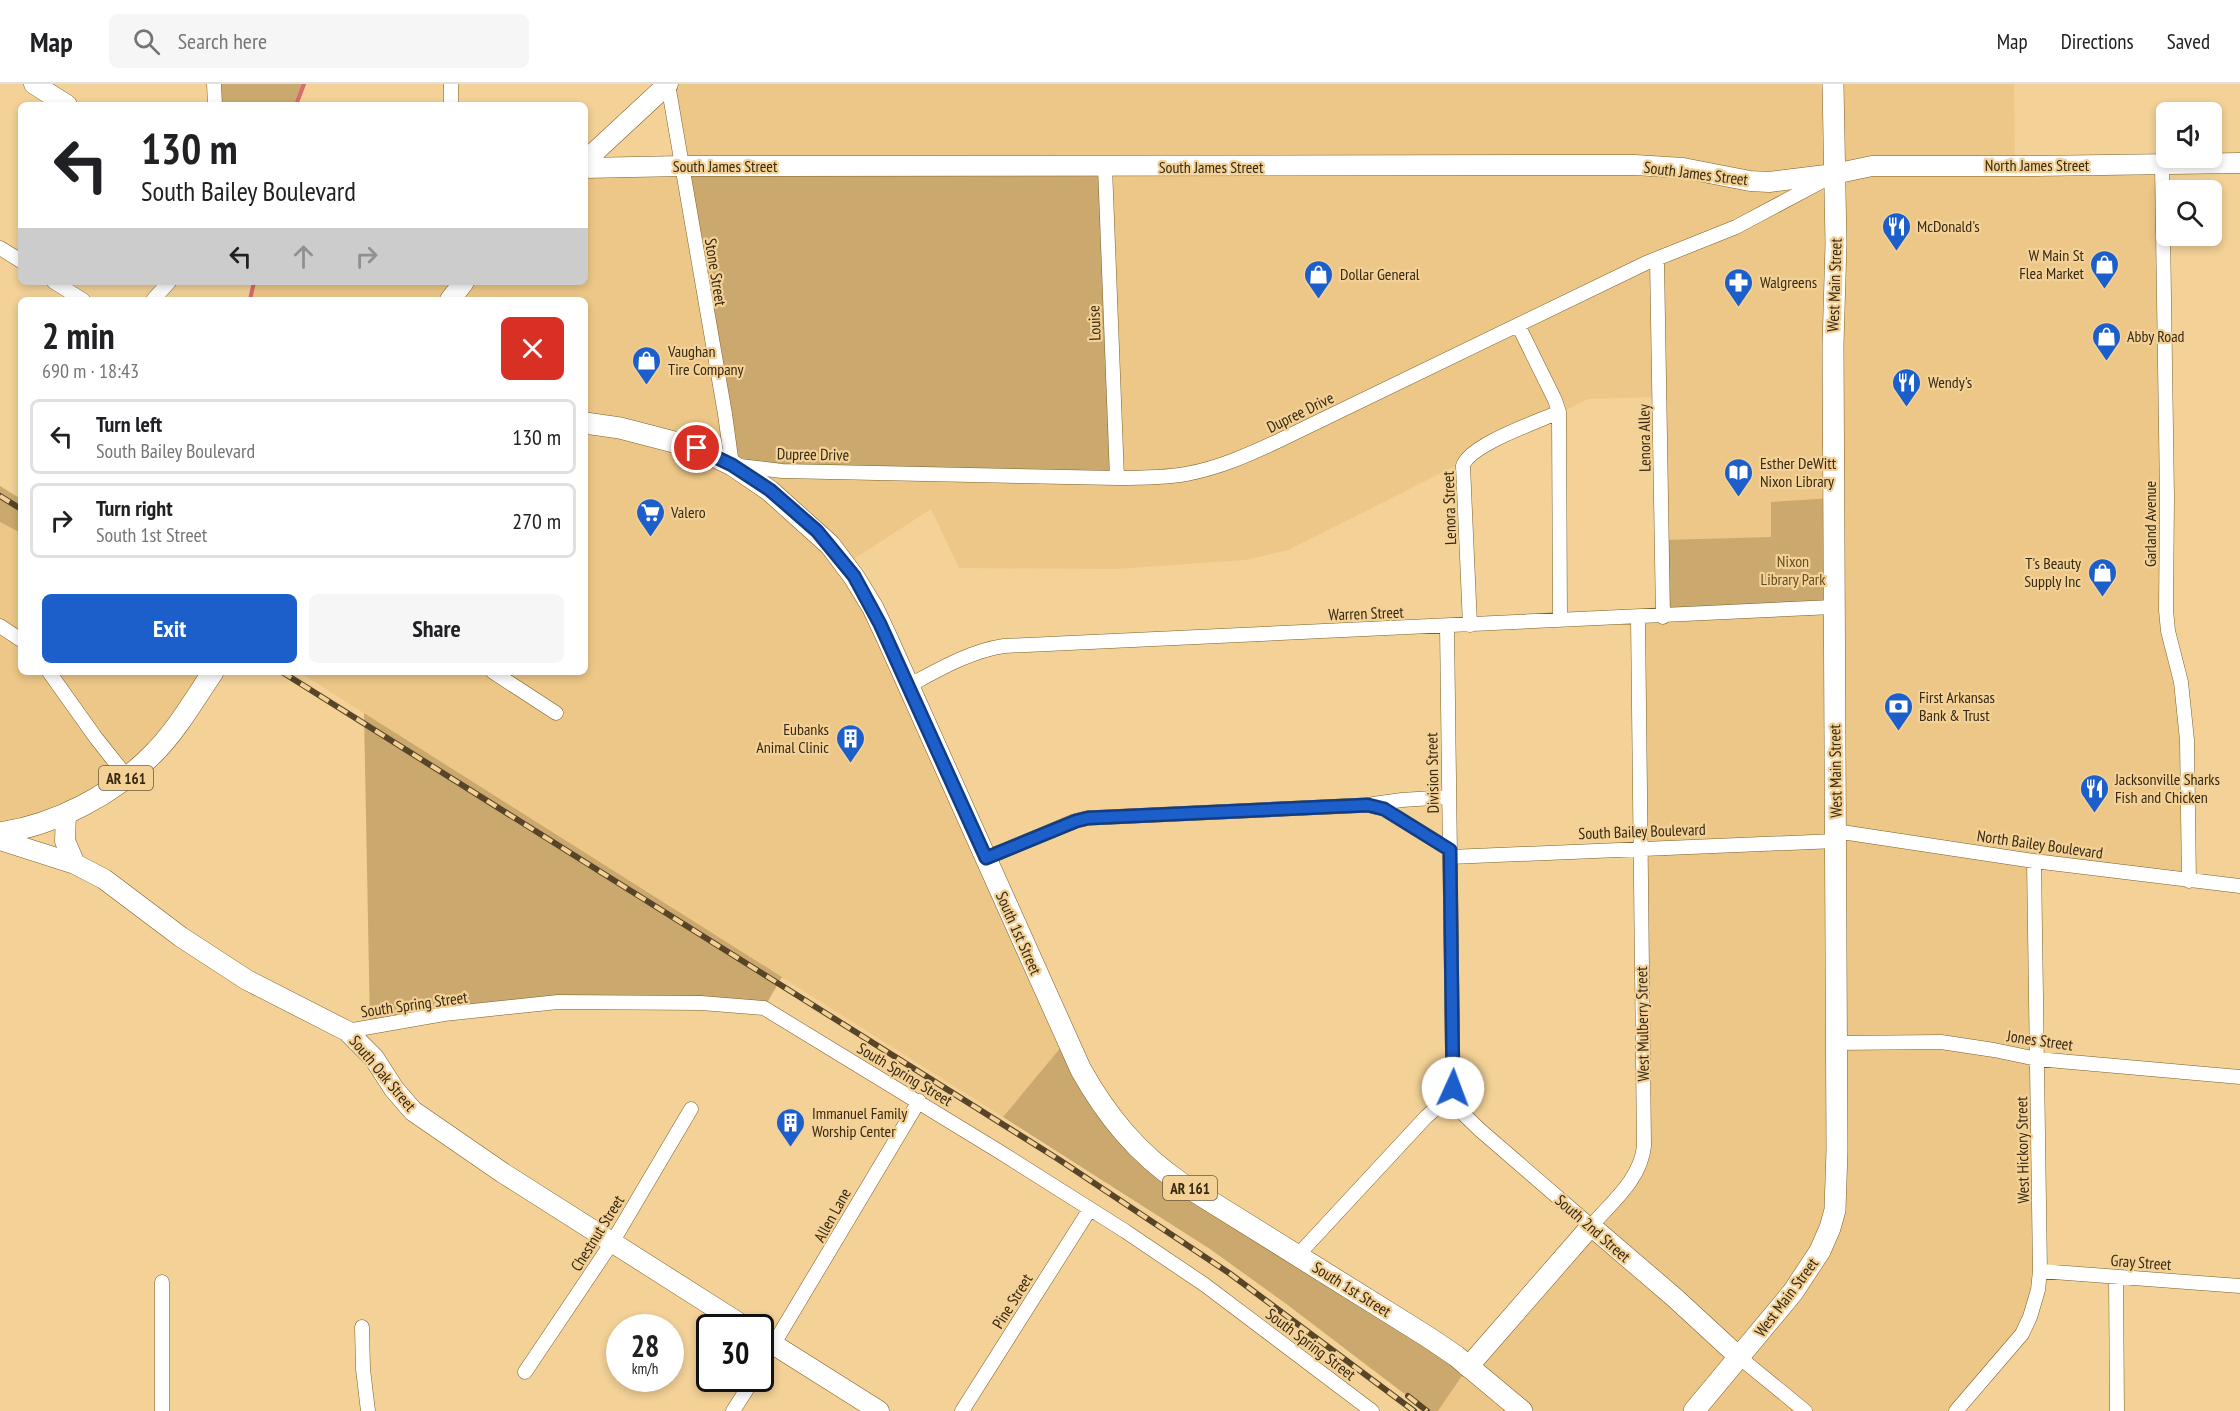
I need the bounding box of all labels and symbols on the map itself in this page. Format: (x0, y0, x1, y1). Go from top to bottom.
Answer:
street label: North James Street (1985, 155, 2090, 175)
street label: South James Street (673, 156, 778, 176)
street label: South James Street (1159, 157, 1264, 177)
street label: South James Street (1643, 157, 1750, 189)
restaurant icon: McDonald's (1880, 210, 1912, 252)
place label: McDonald's (1917, 216, 1980, 236)
street label: Stone Street (701, 237, 731, 308)
street label: West Main Street (1822, 237, 1846, 332)
place label: W Main St Flea Market (2019, 245, 2085, 283)
shop icon: W Main St Flea Market (2089, 248, 2121, 290)
shop icon: Dollar General (1303, 258, 1335, 300)
place label: Dollar General (1340, 264, 1420, 284)
pharmacy icon: Walgreens (1723, 266, 1755, 308)
place label: Walgreens (1760, 272, 1817, 292)
street label: Louise (1083, 305, 1105, 341)
shop icon: Abby Road (2090, 320, 2122, 362)
place label: Abby Road (2127, 326, 2185, 346)
place label: Vaughan Tire Company (667, 341, 744, 379)
shop icon: Vaughan Tire Company (631, 344, 663, 386)
restaurant icon: Wendy's (1891, 366, 1923, 408)
place label: Wendy's (1928, 372, 1972, 392)
street label: Dupree Drive (1263, 387, 1337, 437)
street label: Lenora Alley (1633, 404, 1655, 472)
pin (671, 422, 722, 473)
street label: Dupree Drive (777, 443, 849, 465)
place label: Esther DeWitt Nixon Library (1760, 453, 1837, 491)
library icon: Esther DeWitt Nixon Library (1723, 456, 1755, 498)
street label: Lenora Street (1438, 470, 1460, 545)
street label: Garland Avenue (2140, 481, 2160, 567)
supermarket icon: Valero (634, 496, 666, 538)
place label: Valero (670, 502, 706, 522)
park label: Nixon Library Park (1761, 551, 1826, 589)
place label: T's Beauty Supply Inc (2024, 553, 2081, 591)
shop icon: T's Beauty Supply Inc (2086, 556, 2118, 598)
street label: Warren Street (1328, 602, 1405, 624)
place label: First Arkansas Bank & Trust (1919, 687, 1995, 725)
bank icon: First Arkansas Bank & Trust (1882, 690, 1914, 732)
place label: Eubanks Animal Clinic (756, 719, 829, 757)
building icon: Eubanks Animal Clinic (834, 722, 866, 764)
street label: West Main Street (1824, 723, 1846, 818)
street label: Division Street (1421, 732, 1443, 814)
road number: AR 161 (99, 766, 153, 790)
place label: Jacksonville Sharks Fish and Chicken (2114, 769, 2220, 807)
restaurant icon: Jacksonville Sharks Fish and Chicken (2078, 772, 2110, 814)
street label: South Bailey Boulevard (1578, 819, 1706, 843)
street label: North Bailey Boulevard (1976, 825, 2104, 863)
street label: South 1st Street (992, 888, 1046, 978)
street label: West Mulberry Street (1631, 966, 1653, 1082)
street label: South Spring Street (359, 987, 469, 1021)
street label: Jones Street (2005, 1025, 2075, 1055)
street label: South Oak Street (345, 1031, 421, 1116)
street label: South Spring Street (854, 1038, 957, 1111)
position arrow (1421, 1056, 1485, 1120)
street label: West Hickory Street (2011, 1096, 2033, 1204)
place label: Immanuel Family Worship Center (812, 1103, 907, 1141)
building icon: Immanuel Family Worship Center (775, 1106, 807, 1148)
road number: AR 161 (1163, 1176, 1217, 1200)
street label: Allen Lane (809, 1185, 855, 1245)
street label: South 2nd Street (1551, 1190, 1635, 1267)
street label: Chestnut Street (566, 1191, 628, 1275)
street label: Gray Street (2110, 1250, 2173, 1274)
street label: West Main Street (1750, 1253, 1823, 1340)
street label: South 1st Street (1309, 1257, 1396, 1321)
street label: Pine Street (987, 1269, 1037, 1332)
street label: South Spring Street (1262, 1304, 1360, 1385)
speed limit sign: 30 (696, 1314, 774, 1392)

